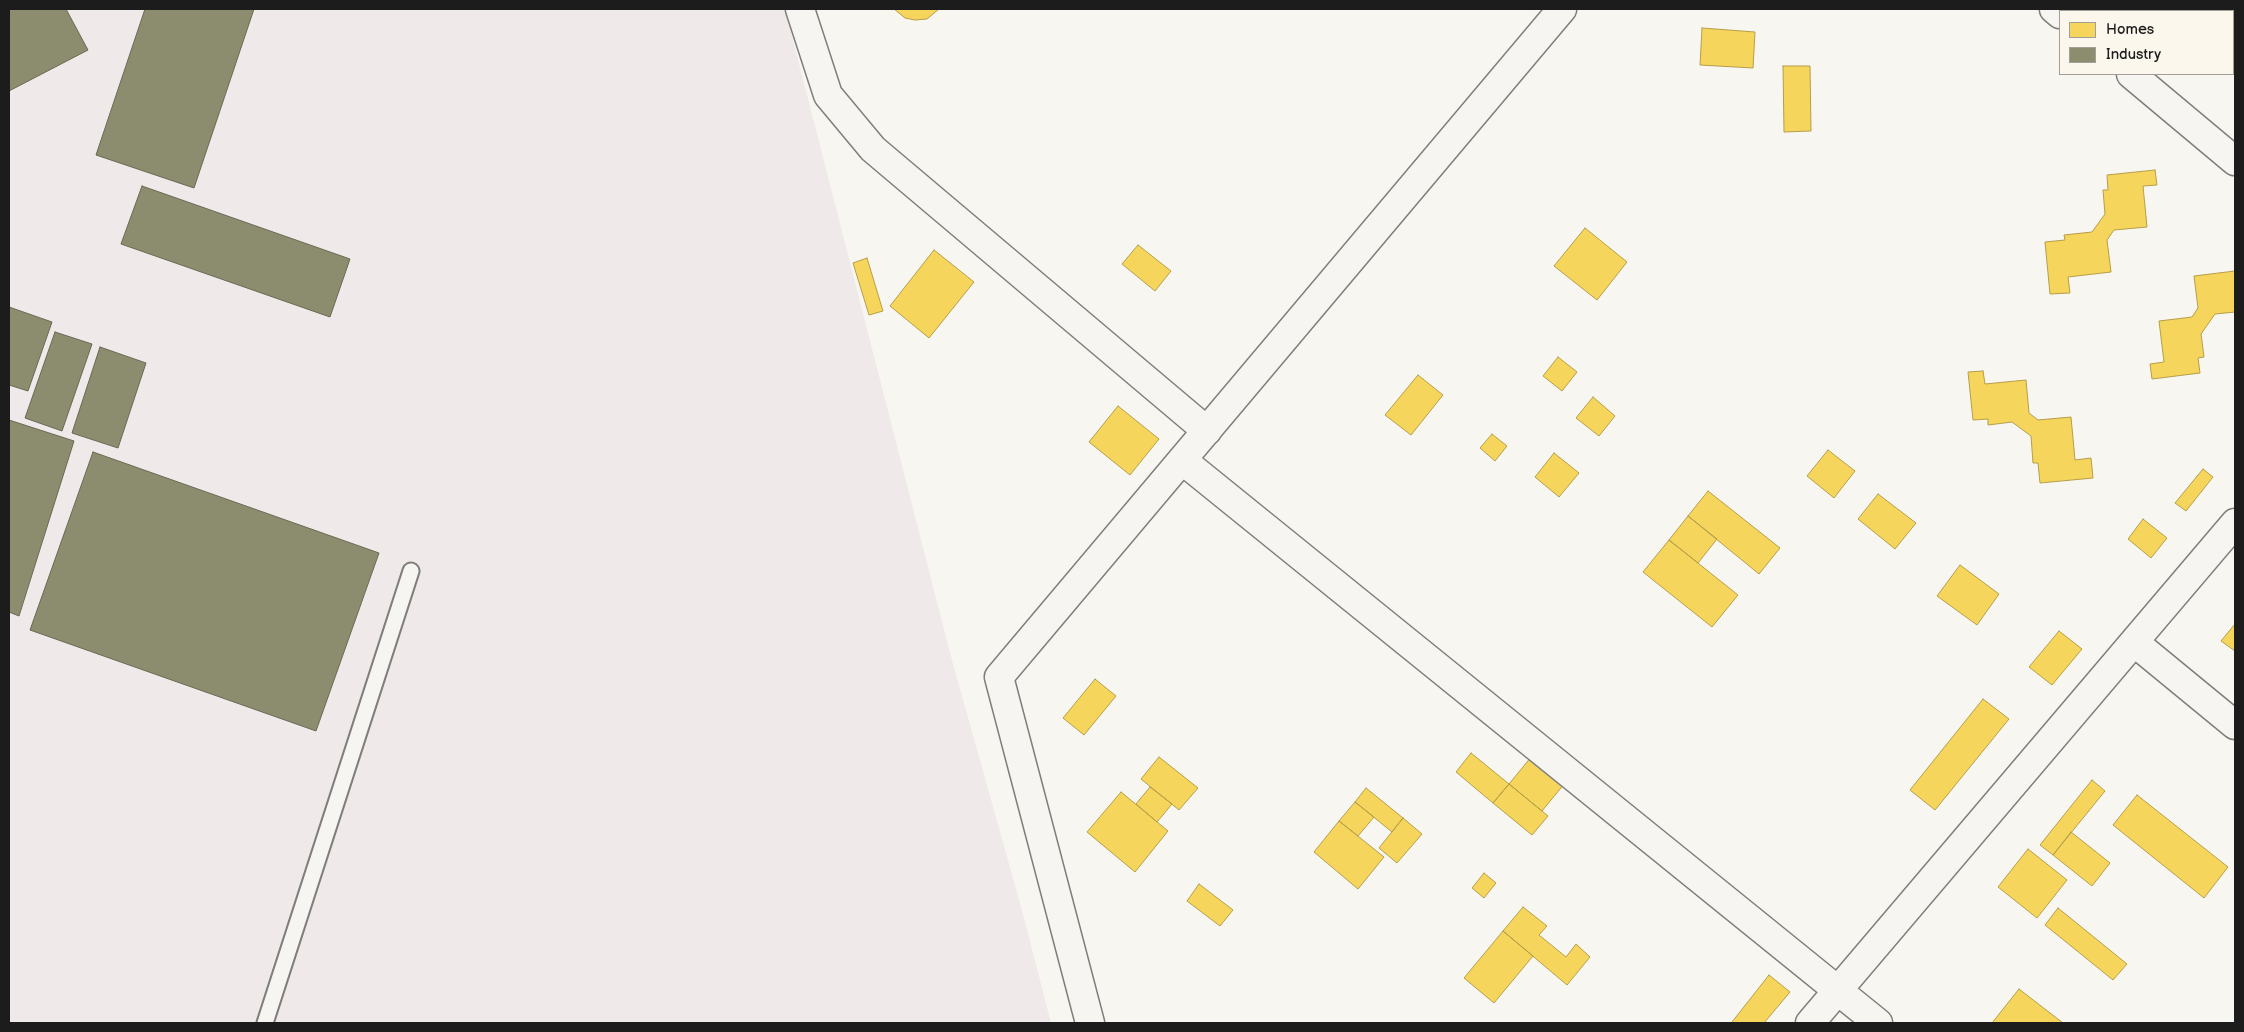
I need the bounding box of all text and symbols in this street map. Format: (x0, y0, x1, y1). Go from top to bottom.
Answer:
legend (2059, 10, 2234, 75)
text: Homes (2106, 20, 2154, 39)
text: Industry (2106, 45, 2161, 64)

